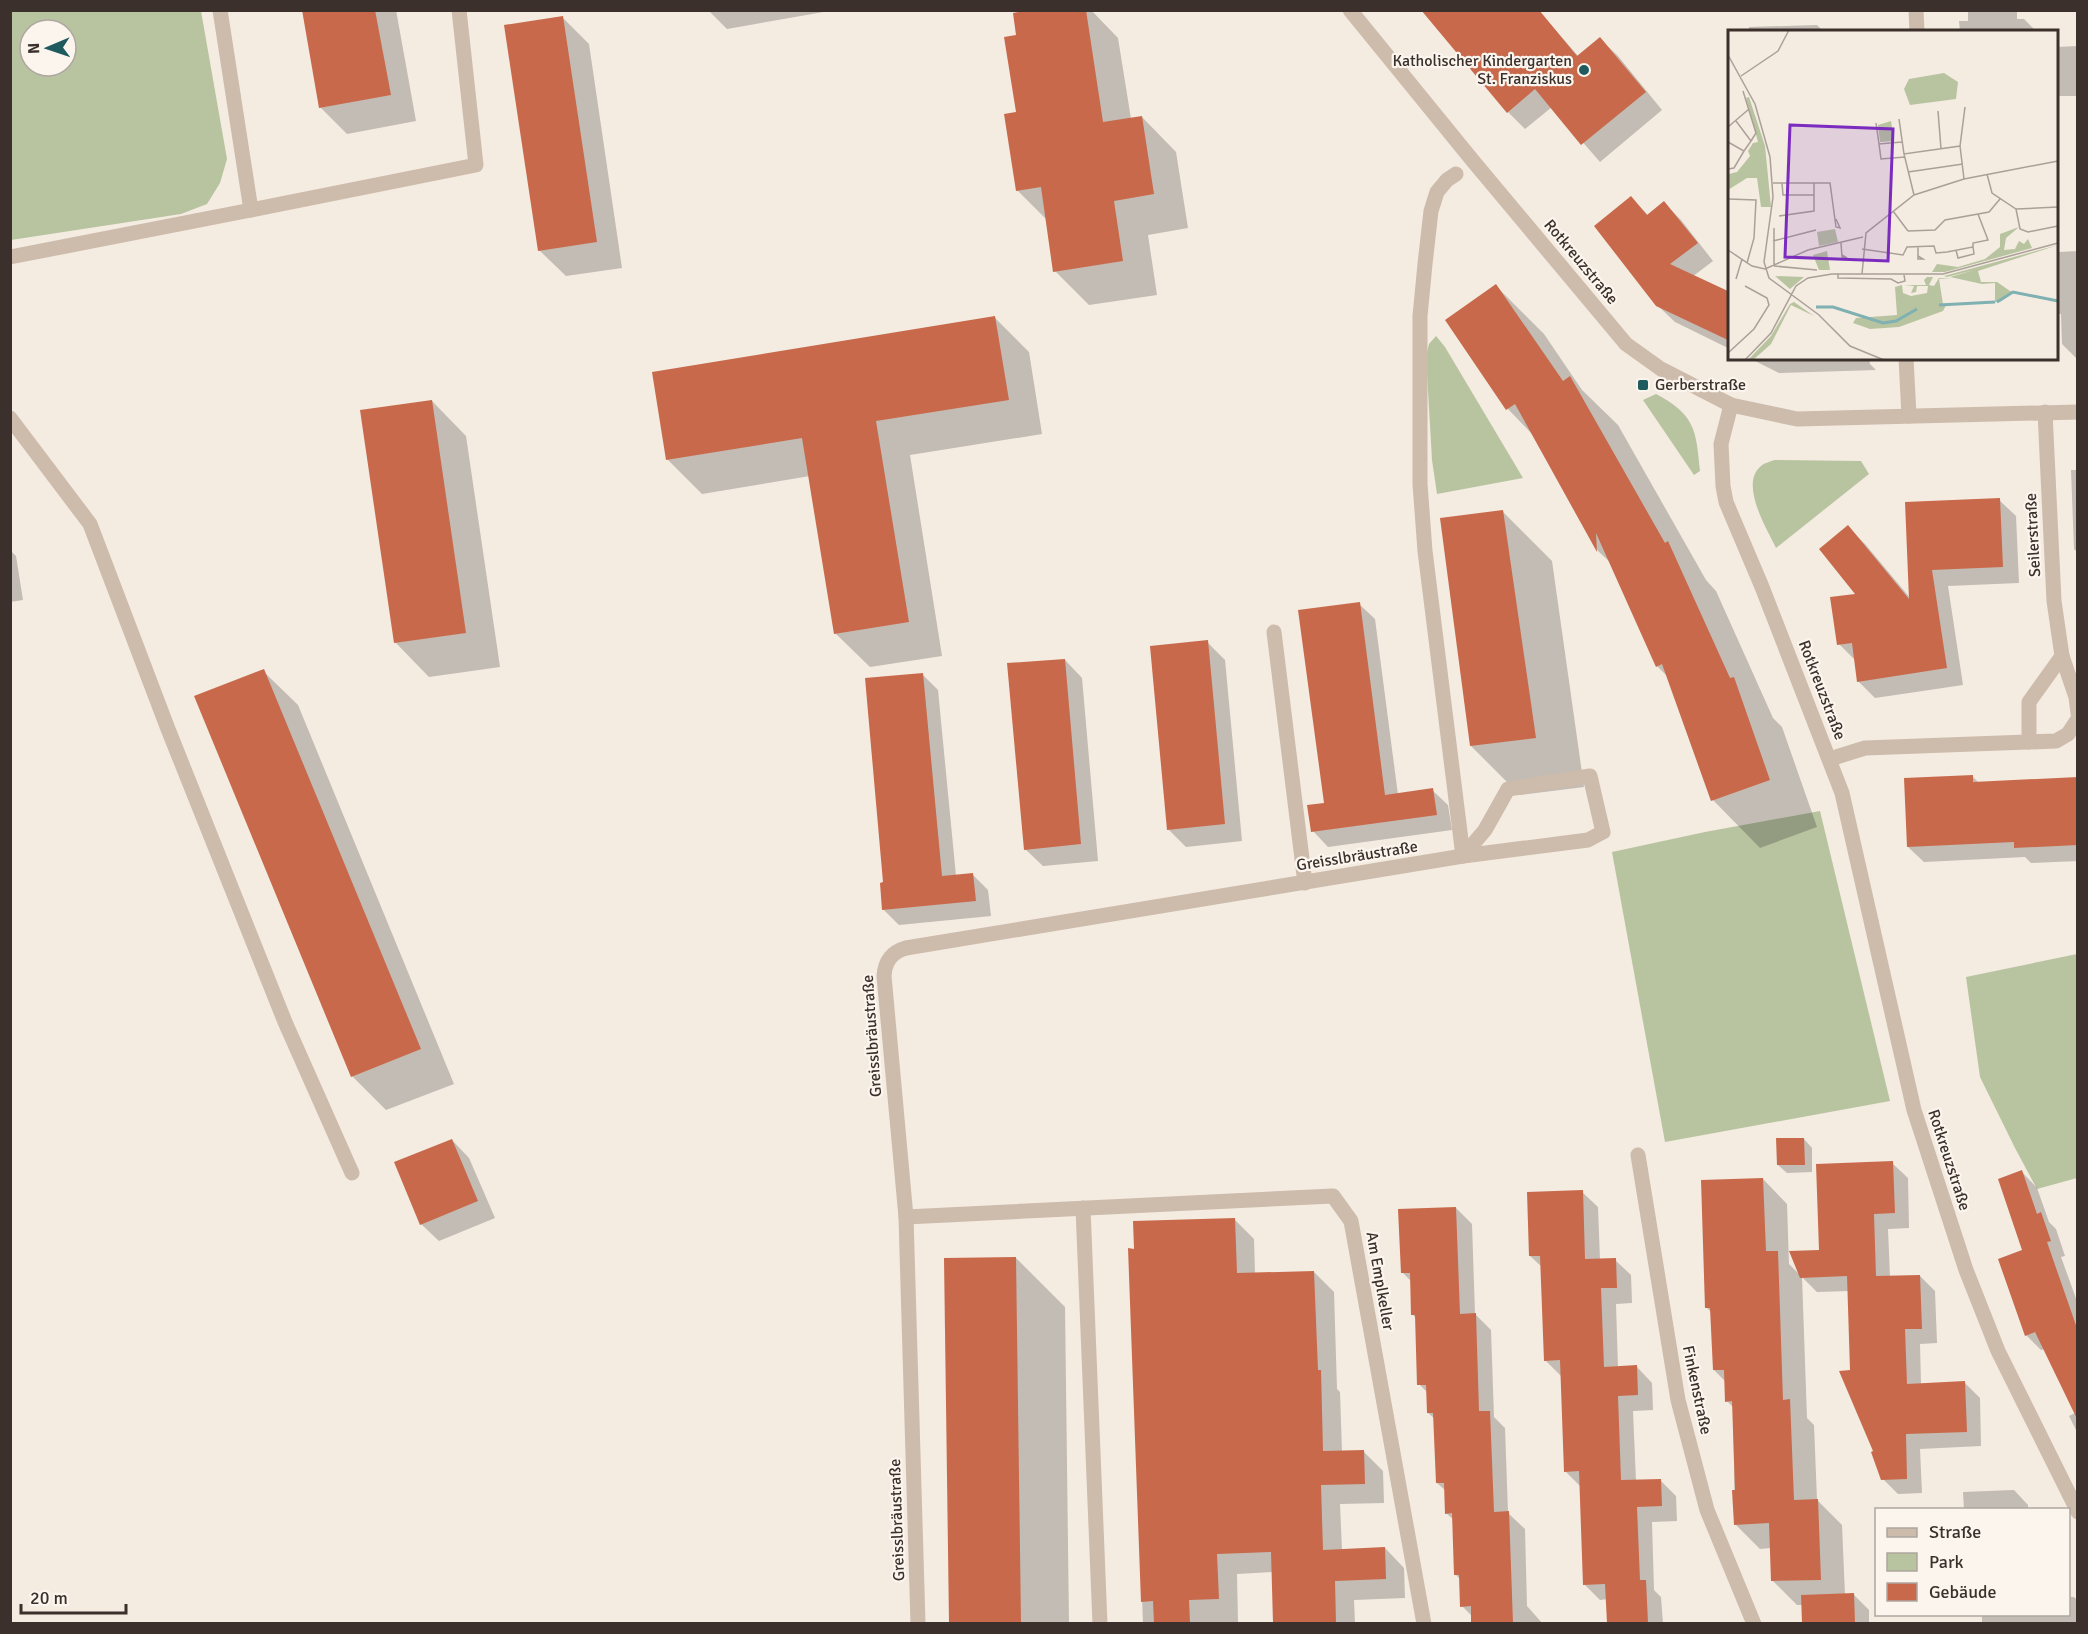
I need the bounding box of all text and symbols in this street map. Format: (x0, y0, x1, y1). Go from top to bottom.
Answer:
north arrow (18, 18, 78, 78)
inset map (1728, 30, 2058, 360)
text: N (24, 43, 44, 54)
place label: Katholischer Kindergarten St. Franziskus (1392, 51, 1572, 89)
marker: Katholischer Kindergarten St. Franziskus (1577, 63, 1591, 77)
street label: Rotkreuzstraße (1540, 215, 1622, 309)
place label: Gerberstraße (1655, 375, 1746, 395)
marker: Gerberstraße (1636, 378, 1650, 392)
street label: Seilerstraße (2021, 492, 2045, 578)
street label: Rotkreuzstraße (1794, 637, 1850, 743)
street label: Greisslbräustraße (1295, 837, 1419, 875)
street label: Greisslbräustraße (858, 974, 886, 1098)
street label: Rotkreuzstraße (1923, 1107, 1975, 1213)
street label: Am Emplkeller (1361, 1230, 1399, 1332)
street label: Finkenstraße (1678, 1344, 1716, 1436)
street label: Greisslbräustraße (885, 1458, 909, 1582)
legend (1875, 1508, 2070, 1616)
text: Straße (1929, 1521, 1981, 1543)
text: Park (1929, 1551, 1964, 1573)
scale bar (21, 1577, 126, 1615)
text: Gebäude (1929, 1581, 1997, 1603)
text: 20 m (30, 1587, 68, 1609)

